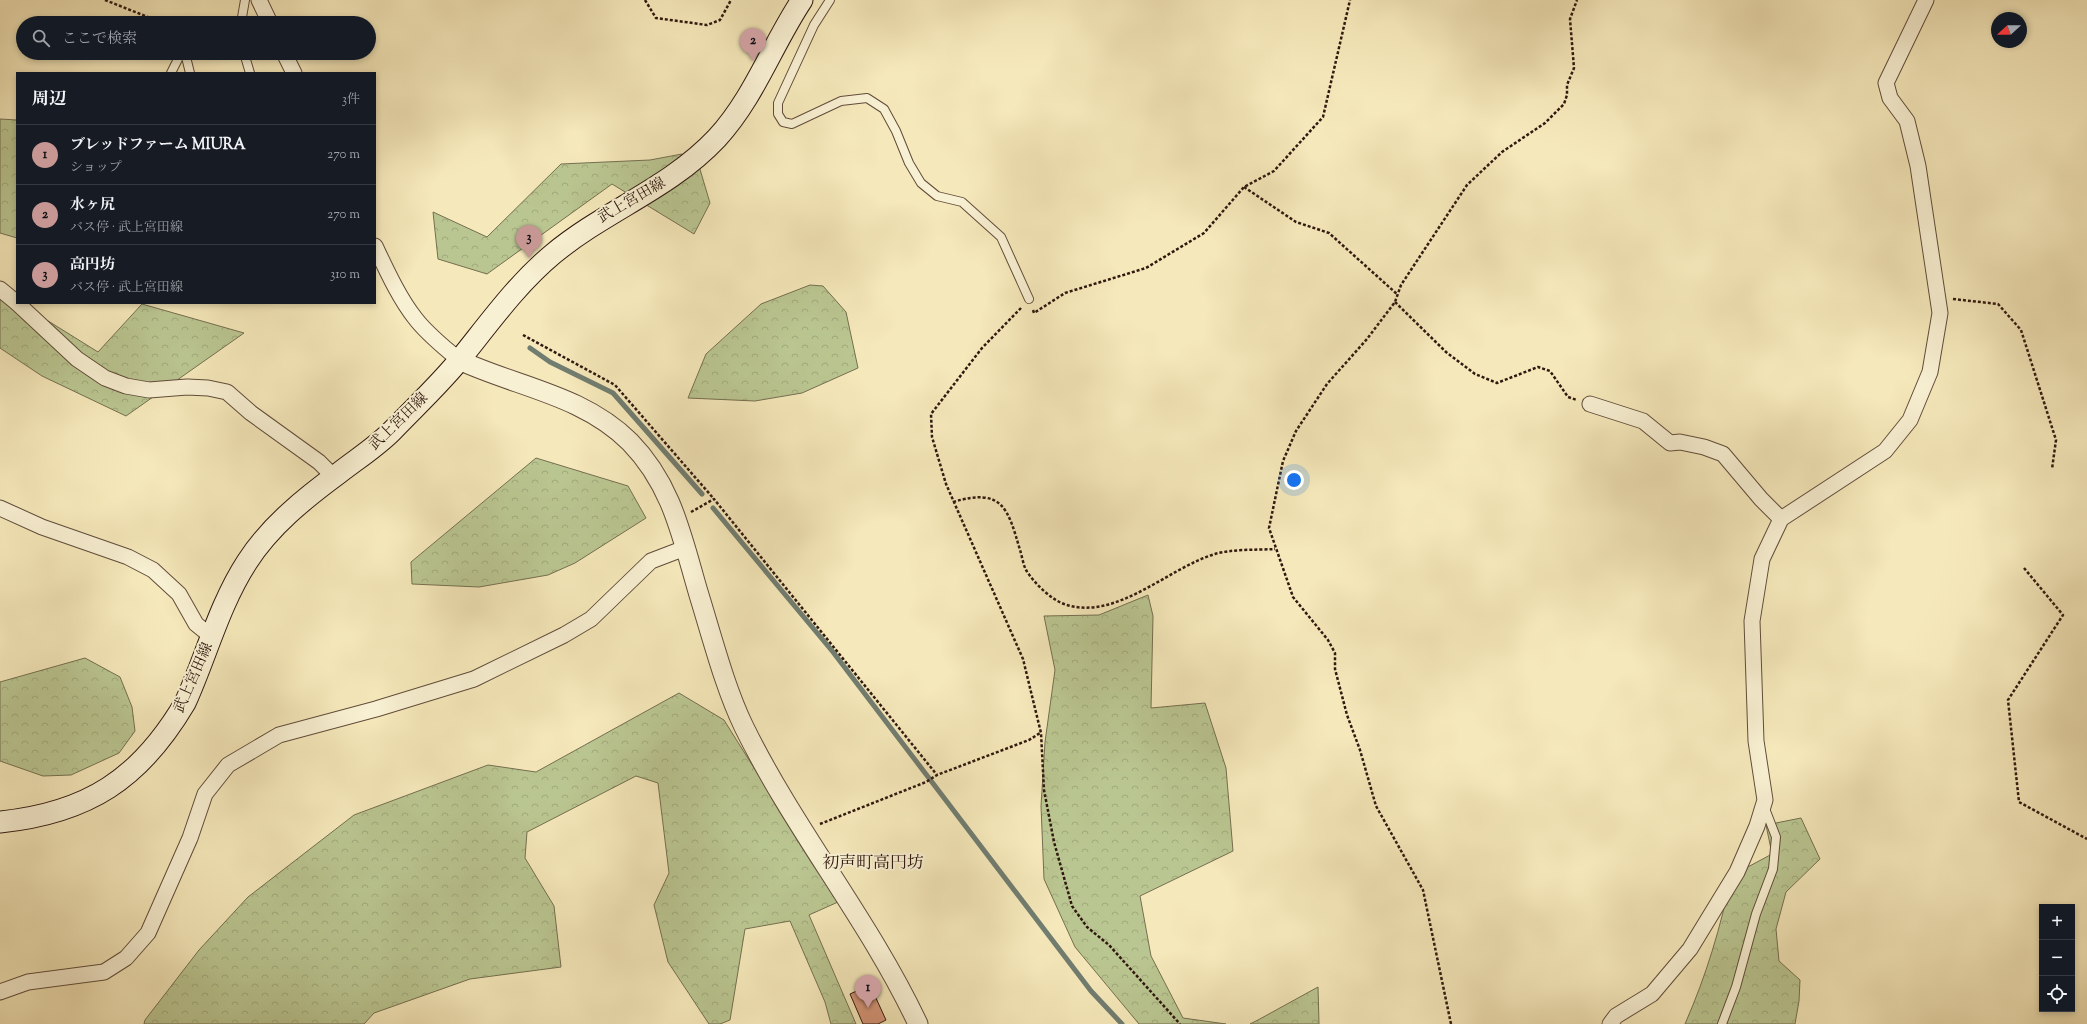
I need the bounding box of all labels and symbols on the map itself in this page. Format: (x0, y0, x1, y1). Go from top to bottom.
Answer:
north arrow (1991, 12, 2027, 48)
pin: 2 (740, 28, 766, 61)
street label: 武上宮田線 (594, 173, 670, 229)
pin: 3 (516, 225, 542, 258)
street label: 武上宮田線 (365, 388, 433, 456)
your location (1284, 470, 1304, 490)
street label: 武上宮田線 (169, 639, 219, 717)
district label: 初声町高円坊 (822, 852, 924, 876)
pin: 1 (855, 975, 881, 1008)

